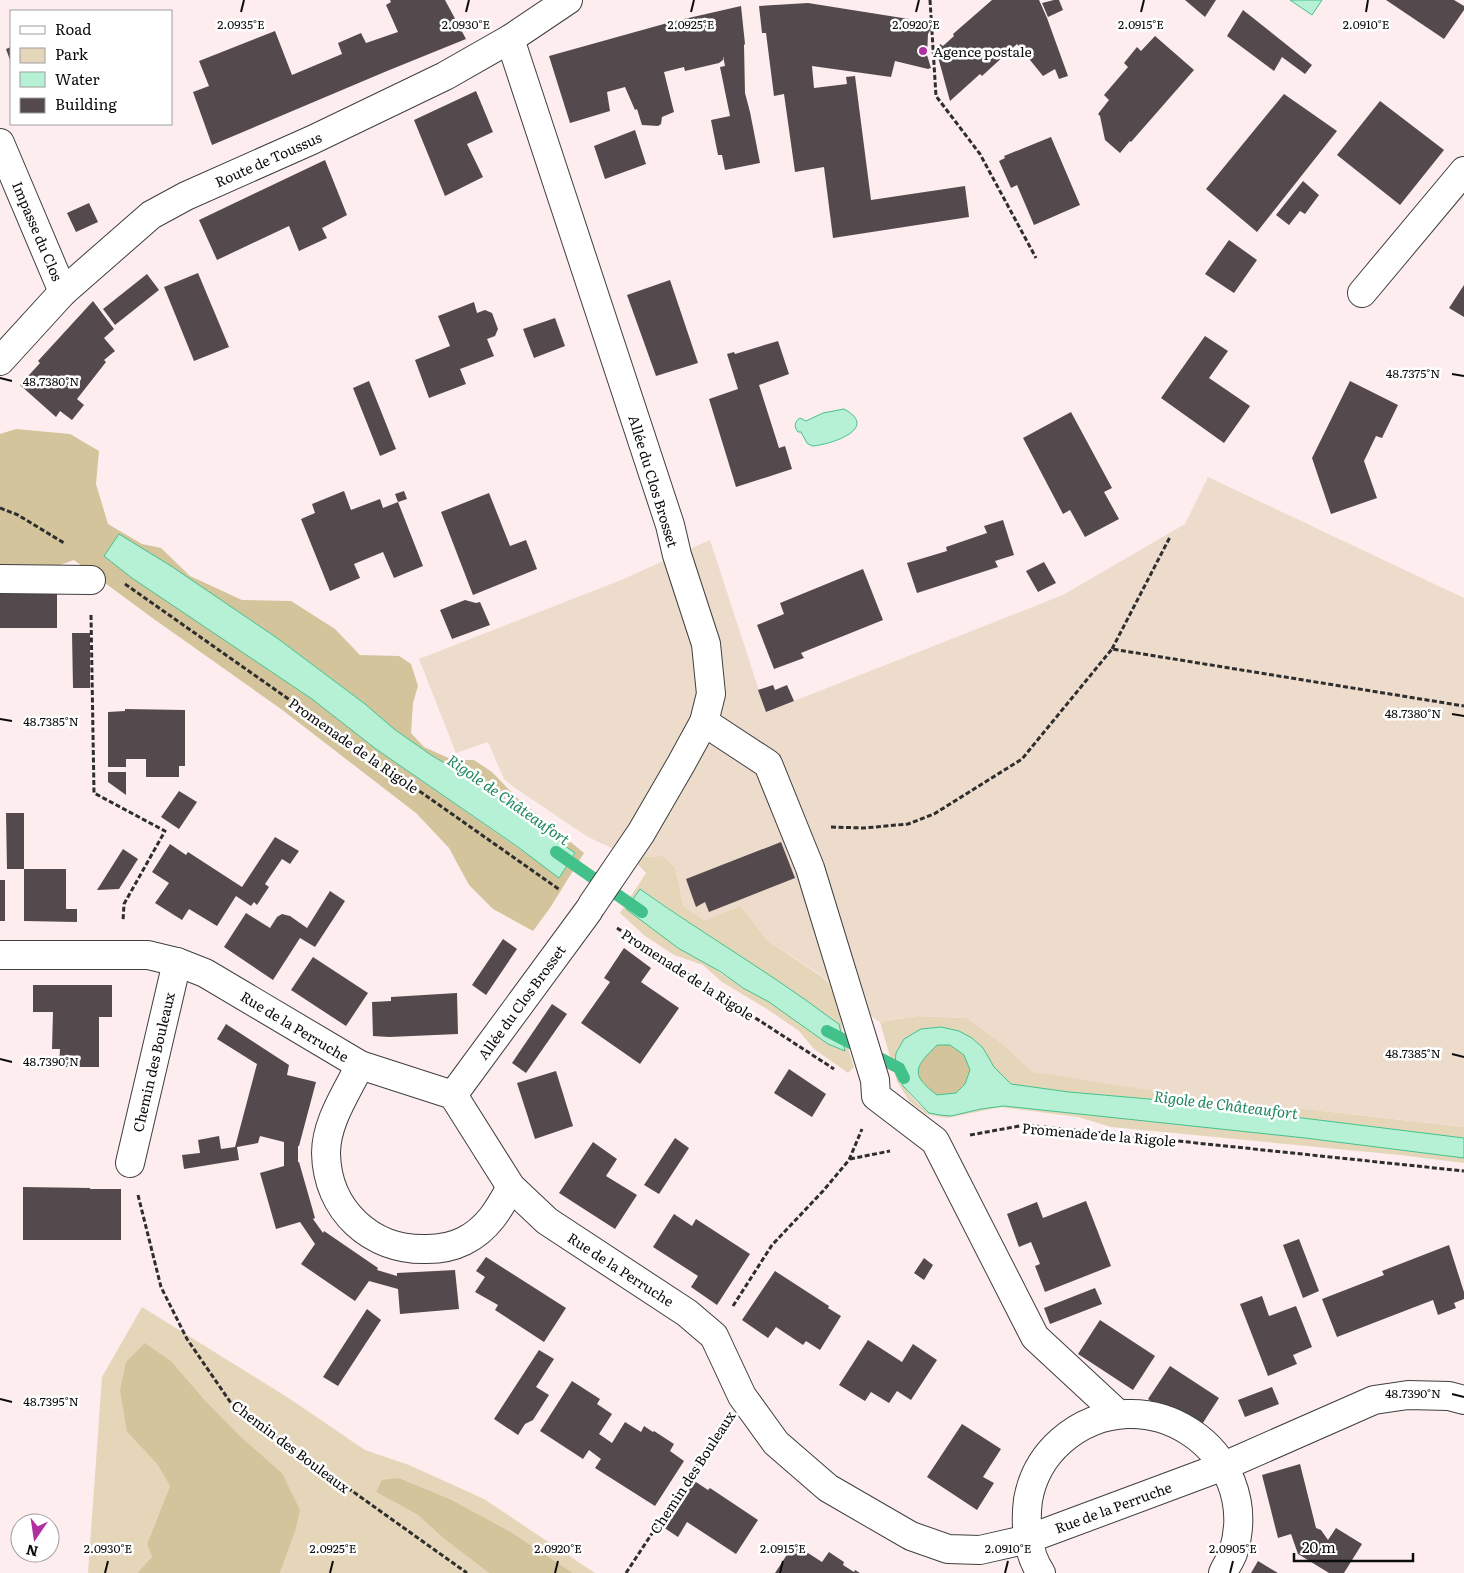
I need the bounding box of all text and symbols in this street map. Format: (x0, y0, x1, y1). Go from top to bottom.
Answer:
legend (10, 10, 172, 125)
text: 2.0935°E (217, 15, 265, 33)
text: 2.0930°E (442, 15, 491, 33)
text: 2.0925°E (668, 15, 715, 33)
text: 2.0920°E (892, 15, 940, 33)
text: 2.0915°E (1118, 15, 1164, 33)
text: 2.0910°E (1343, 15, 1390, 33)
text: Road (55, 17, 91, 40)
place label: Agence postale (933, 41, 1032, 61)
text: Park (55, 42, 89, 65)
marker: Agence postale (917, 45, 929, 57)
text: Water (55, 67, 100, 90)
text: Building (55, 92, 117, 115)
street label: Route de Toussus (212, 127, 324, 191)
street label: Impasse du Clos (8, 178, 68, 284)
text: 48.7375°N (1386, 364, 1440, 382)
text: 48.7380°N (23, 372, 79, 390)
street label: Allée du Clos Brosset (624, 412, 684, 550)
street label: Promenade de la Rigole (285, 692, 423, 798)
text: 48.7380°N (1385, 704, 1441, 722)
text: 48.7385°N (23, 712, 79, 730)
water label: Rigole de Châteaufort (443, 748, 575, 850)
street label: Promenade de la Rigole (618, 924, 758, 1024)
street label: Allée du Clos Brosset (473, 940, 570, 1063)
street label: Rue de la Perruche (237, 986, 353, 1066)
street label: Chemin des Bouleaux (127, 990, 179, 1134)
text: 48.7385°N (1385, 1044, 1441, 1062)
text: 48.7390°N (23, 1052, 79, 1070)
water label: Rigole de Châteaufort (1153, 1084, 1299, 1124)
street label: Promenade de la Rigole (1021, 1117, 1177, 1151)
street label: Rue de la Perruche (564, 1227, 678, 1311)
text: 48.7390°N (1385, 1384, 1441, 1402)
text: 48.7395°N (23, 1392, 79, 1410)
street label: Chemin des Bouleaux (228, 1395, 354, 1497)
street label: Chemin des Bouleaux (645, 1407, 739, 1537)
street label: Rue de la Perruche (1052, 1477, 1174, 1537)
north arrow (10, 1513, 60, 1563)
scale bar (1294, 1530, 1413, 1562)
text: 20 m (1302, 1535, 1336, 1558)
text: 2.0930°E (84, 1539, 133, 1557)
text: 2.0925°E (310, 1539, 357, 1557)
text: 2.0920°E (534, 1539, 582, 1557)
text: 2.0915°E (760, 1539, 806, 1557)
text: 2.0910°E (985, 1539, 1032, 1557)
text: 2.0905°E (1209, 1539, 1257, 1557)
text: N (24, 1541, 40, 1563)

